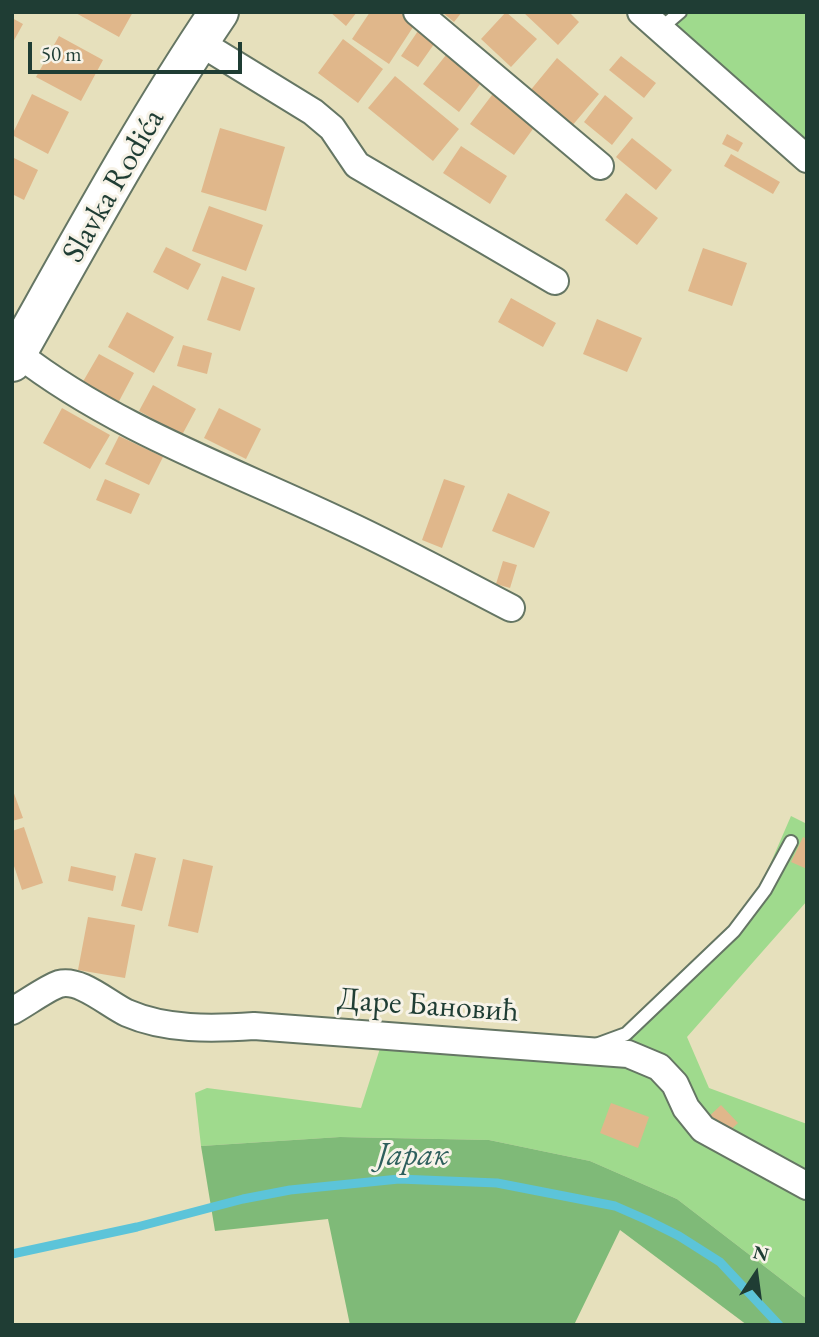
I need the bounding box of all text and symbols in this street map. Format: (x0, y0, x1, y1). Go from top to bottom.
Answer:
scale bar (32, 28, 245, 72)
text: 50 m (41, 40, 82, 67)
street label: Slavka Rodića (55, 102, 173, 270)
street label: Даре Бановић (336, 981, 520, 1031)
water label: Јарак (377, 1136, 449, 1176)
north arrow (721, 1239, 791, 1309)
text: N (751, 1239, 771, 1267)

